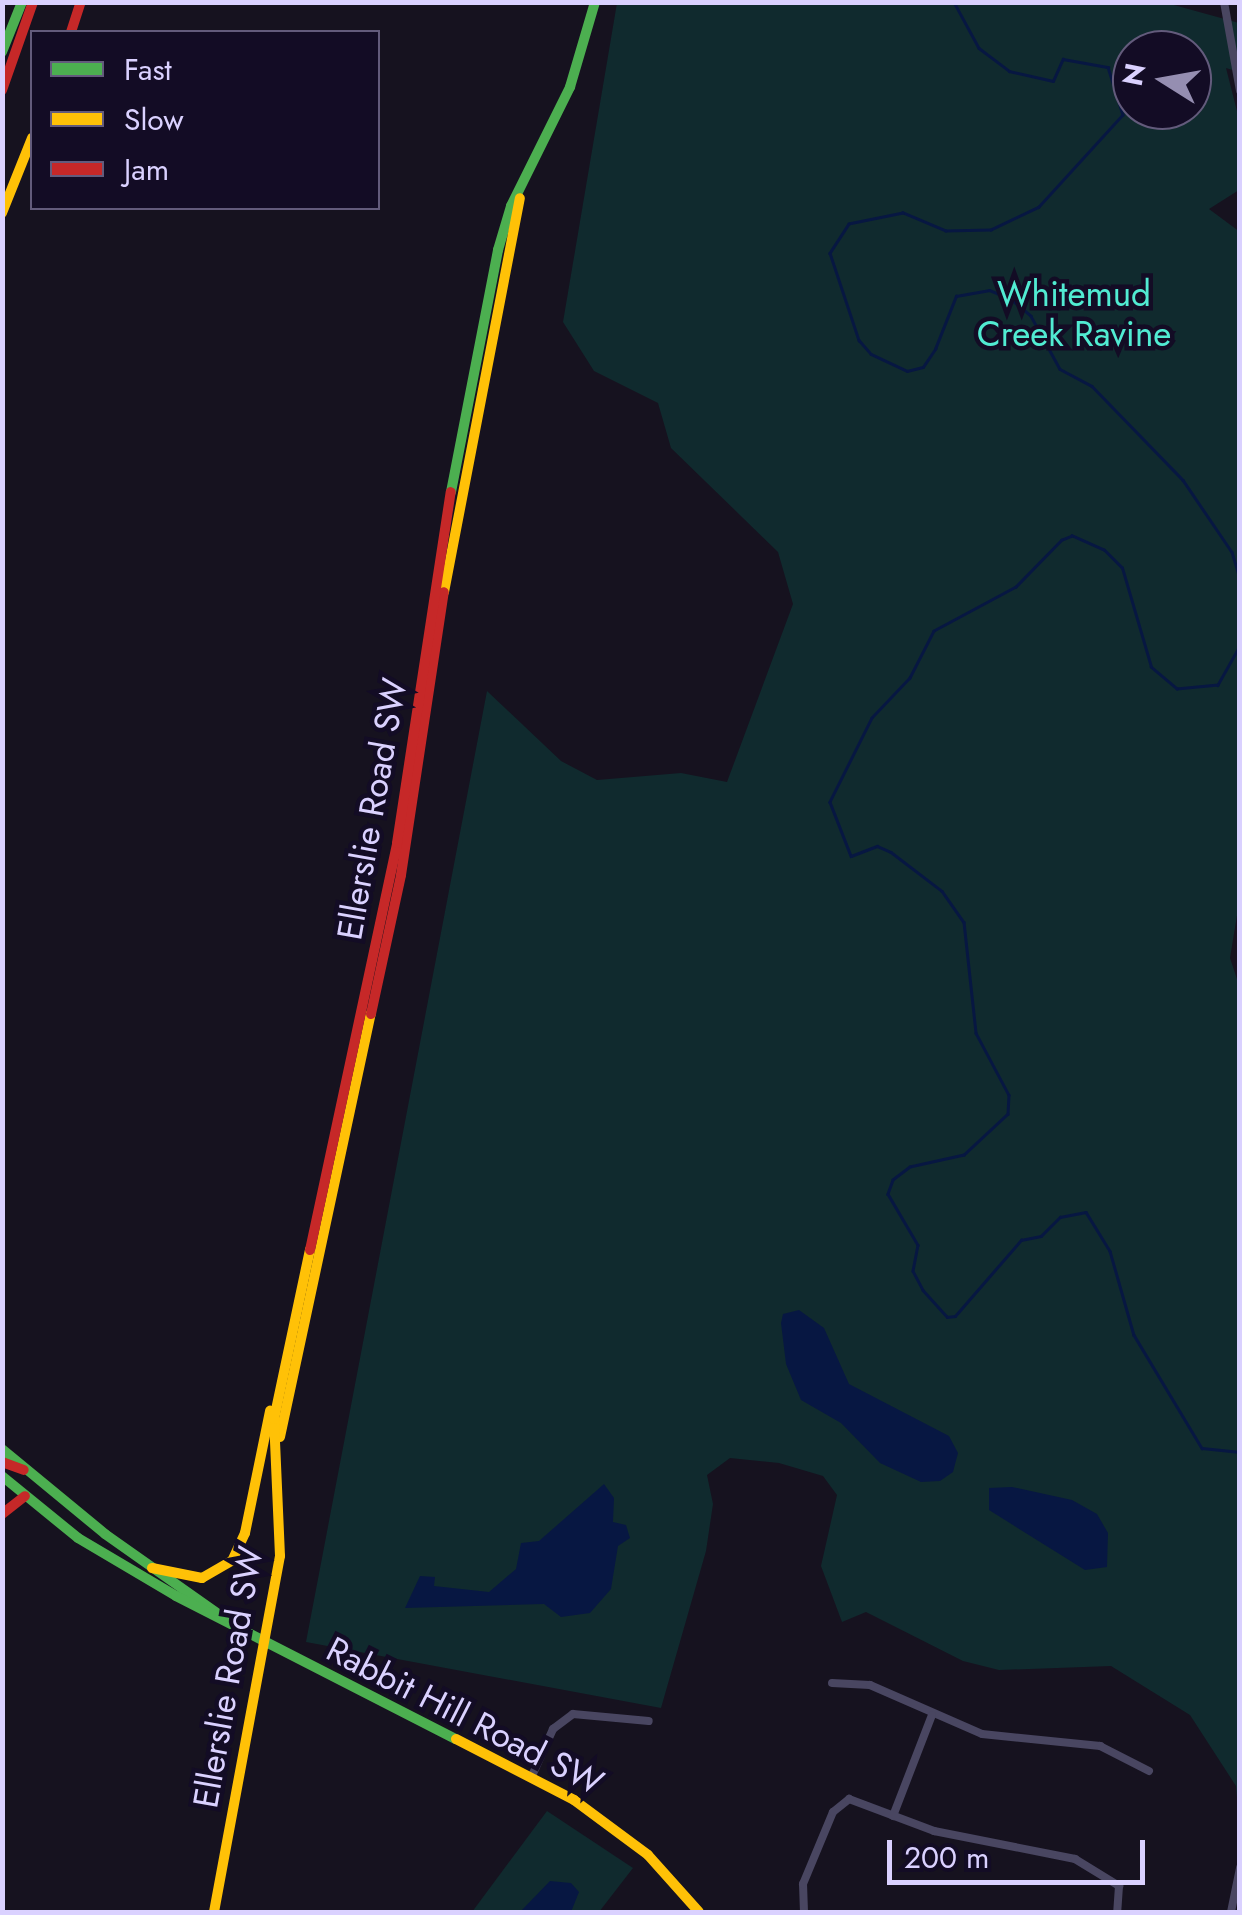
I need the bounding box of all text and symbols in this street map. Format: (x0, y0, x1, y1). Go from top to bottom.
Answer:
legend (30, 30, 380, 210)
north arrow (1112, 30, 1212, 130)
text: Fast (124, 48, 172, 91)
text: N (1112, 60, 1156, 89)
text: Slow (124, 98, 184, 141)
text: Jam (124, 148, 169, 191)
park label: Whitemud Creek Ravine (977, 273, 1171, 355)
street label: Ellerslie Road SW (328, 675, 416, 943)
street label: Ellerslie Road SW (184, 1543, 272, 1811)
street label: Rabbit Hill Road SW (320, 1628, 610, 1804)
scale bar (892, 1820, 1150, 1882)
text: 200 m (904, 1836, 989, 1879)

